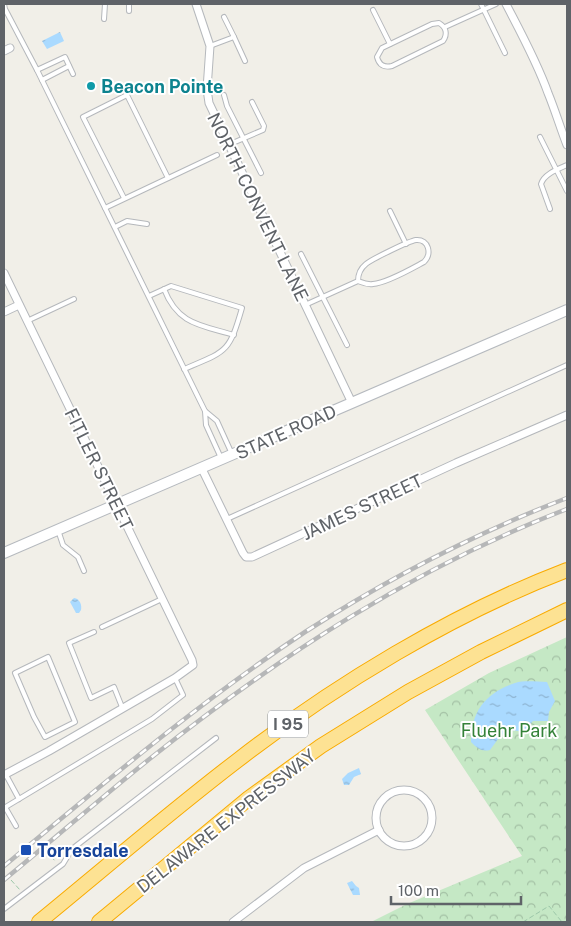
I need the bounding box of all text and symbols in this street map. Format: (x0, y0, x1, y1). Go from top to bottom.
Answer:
place label: Beacon Pointe (101, 76, 223, 97)
marker: Beacon Pointe (85, 80, 97, 92)
street label: NORTH CONVENT LANE (203, 109, 313, 305)
street label: STATE ROAD (232, 400, 340, 464)
street label: FITLER STREET (60, 405, 138, 534)
street label: JAMES STREET (298, 470, 426, 544)
road number: I 95 (268, 711, 308, 738)
park label: Fluehr Park (461, 720, 557, 741)
street label: DELAWARE EXPRESSWAY (132, 745, 320, 897)
place label: Torresdale (37, 840, 129, 861)
marker: Torresdale (19, 843, 33, 857)
scale bar (391, 874, 521, 906)
text: 100 m (398, 882, 439, 899)

